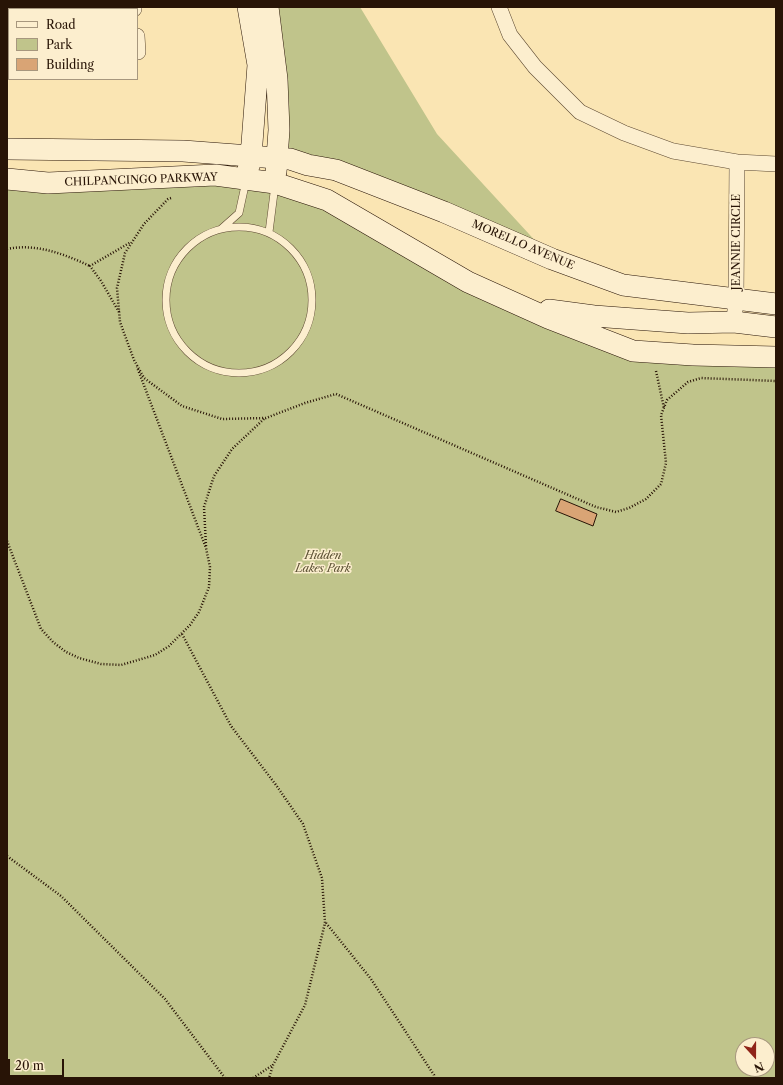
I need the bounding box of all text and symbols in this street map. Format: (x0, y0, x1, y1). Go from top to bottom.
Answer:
legend (8, 8, 138, 80)
text: Road (46, 17, 76, 32)
text: Park (46, 37, 72, 52)
text: Building (46, 57, 94, 72)
street label: CHILPANCINGO PARKWAY (64, 171, 218, 189)
street label: JEANNIE CIRCLE (730, 194, 744, 290)
street label: MORELLO AVENUE (470, 217, 576, 273)
park label: Hidden Lakes Park (295, 549, 351, 575)
north arrow (735, 1037, 775, 1077)
scale bar (10, 1051, 66, 1077)
text: 20 m (15, 1058, 44, 1073)
text: N (752, 1059, 766, 1076)

